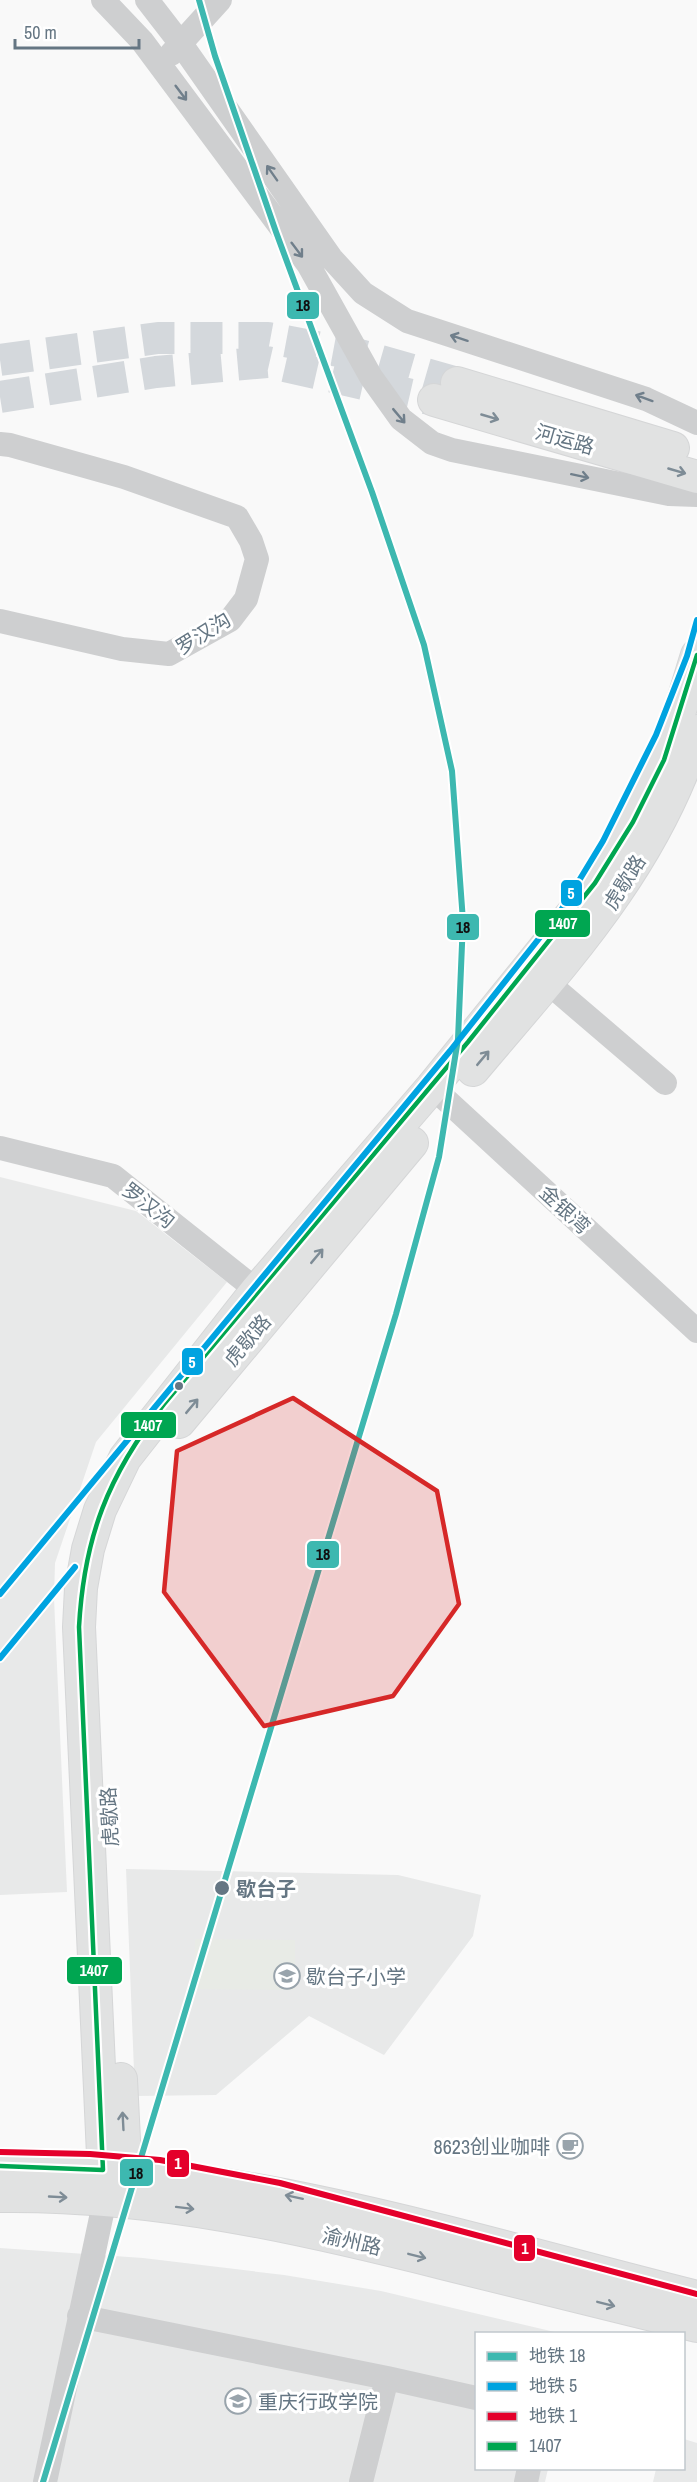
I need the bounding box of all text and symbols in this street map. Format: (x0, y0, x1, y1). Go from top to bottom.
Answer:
scale bar (15, 12, 140, 50)
text: 50 m (24, 20, 57, 45)
one-way arrow (174, 85, 187, 101)
one-way arrow (266, 165, 278, 182)
one-way arrow (290, 242, 303, 258)
line badge: 18 (286, 291, 320, 320)
text: 18 (296, 294, 310, 316)
one-way arrow (450, 331, 469, 342)
one-way arrow (635, 392, 654, 403)
one-way arrow (392, 408, 406, 423)
one-way arrow (480, 412, 499, 423)
street label: 河运路 (532, 418, 598, 460)
one-way arrow (667, 466, 686, 477)
one-way arrow (570, 471, 589, 482)
street label: 罗汉沟 (170, 606, 236, 660)
street label: 虎歇路 (597, 849, 651, 915)
line badge: 5 (560, 879, 583, 907)
text: 5 (567, 882, 575, 904)
line badge: 1407 (534, 909, 591, 938)
text: 1407 (548, 912, 578, 934)
line badge: 18 (446, 913, 480, 941)
text: 18 (456, 916, 470, 938)
one-way arrow (476, 1051, 490, 1066)
street label: 罗汉沟 (117, 1176, 181, 1234)
street label: 金银湾 (534, 1179, 596, 1239)
one-way arrow (310, 1249, 324, 1264)
street label: 虎歇路 (217, 1308, 277, 1372)
line badge: 5 (181, 1347, 204, 1376)
text: 5 (188, 1351, 196, 1373)
unlabelled marker (173, 1380, 185, 1392)
one-way arrow (186, 1398, 199, 1414)
line badge: 1407 (120, 1411, 177, 1439)
text: 1407 (133, 1414, 163, 1436)
line badge: 18 (306, 1540, 340, 1569)
text: 18 (316, 1543, 330, 1565)
street label: 虎歇路 (94, 1786, 124, 1848)
place label: 歇台子 (236, 1875, 296, 1902)
marker: 歇台子 (213, 1879, 231, 1897)
line badge: 1407 (66, 1956, 123, 1985)
text: 1407 (79, 1959, 109, 1981)
school or university icon: 歇台子小学 (272, 1961, 302, 1991)
place label: 歇台子小学 (306, 1963, 406, 1990)
one-way arrow (118, 2112, 129, 2132)
cafe icon: 8623创业咖啡 (555, 2131, 585, 2161)
place label: 8623创业咖啡 (434, 2133, 550, 2160)
line badge: 1 (166, 2149, 190, 2178)
text: 1 (174, 2152, 182, 2174)
line badge: 18 (119, 2158, 154, 2187)
text: 18 (129, 2162, 143, 2184)
one-way arrow (48, 2191, 68, 2202)
one-way arrow (285, 2191, 304, 2202)
one-way arrow (174, 2203, 194, 2214)
street label: 渝州路 (320, 2221, 384, 2261)
line badge: 1 (513, 2234, 536, 2262)
text: 1 (521, 2237, 529, 2259)
one-way arrow (407, 2251, 426, 2263)
one-way arrow (596, 2298, 615, 2310)
legend (475, 2332, 685, 2470)
text: 地铁 18 (529, 2343, 586, 2368)
text: 地铁 5 (529, 2373, 577, 2398)
school or university icon: 重庆行政学院 (223, 2386, 253, 2416)
place label: 重庆行政学院 (258, 2388, 378, 2415)
text: 地铁 1 (529, 2403, 578, 2428)
text: 1407 (529, 2433, 562, 2458)

